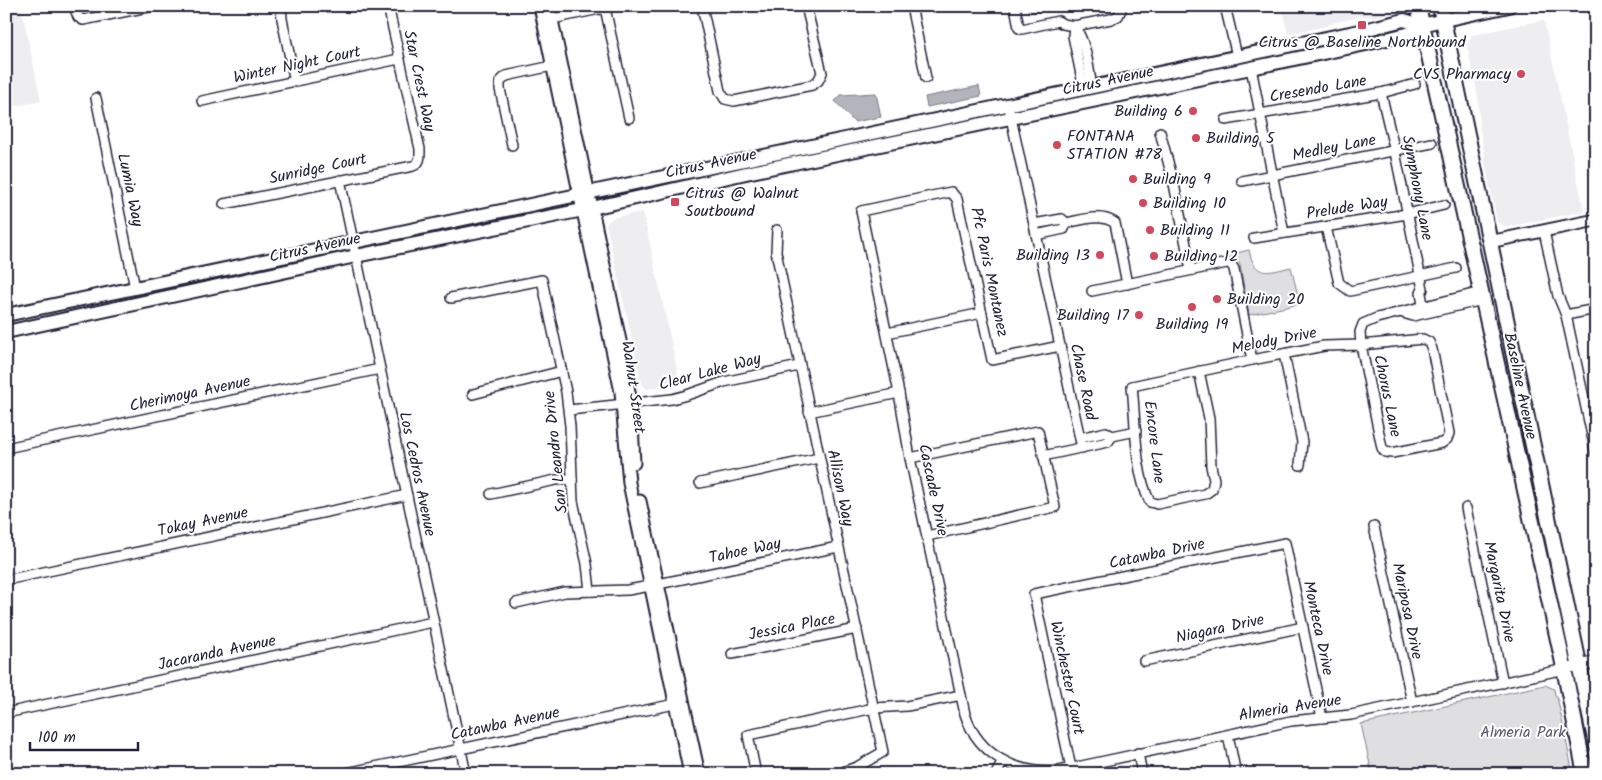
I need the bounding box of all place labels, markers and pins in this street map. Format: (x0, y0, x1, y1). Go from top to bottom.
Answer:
marker: Citrus @ Baseline Northbound (1356, 19, 1368, 31)
place label: Citrus @ Baseline Northbound (1258, 30, 1467, 55)
place label: CVS Pharmacy (1413, 62, 1511, 87)
marker: CVS Pharmacy (1515, 68, 1527, 80)
place label: Building 6 (1114, 99, 1183, 124)
marker: Building 6 (1187, 105, 1199, 117)
place label: FONTANA STATION #78 (1067, 124, 1162, 167)
place label: Building 5 (1206, 126, 1276, 151)
marker: Building 5 (1190, 132, 1202, 144)
marker: FONTANA STATION #78 (1051, 139, 1063, 151)
place label: Building 9 (1143, 167, 1211, 192)
marker: Building 9 (1127, 173, 1139, 185)
place label: Citrus @ Walnut Soutbound (685, 181, 800, 224)
place label: Building 10 (1153, 191, 1226, 216)
marker: Citrus @ Walnut Soutbound (669, 196, 681, 208)
marker: Building 10 (1137, 197, 1149, 209)
place label: Building 11 (1160, 218, 1230, 243)
marker: Building 11 (1144, 224, 1156, 236)
place label: Building 13 (1016, 243, 1090, 268)
place label: Building 12 (1164, 244, 1238, 269)
marker: Building 13 (1094, 249, 1106, 261)
marker: Building 12 (1148, 250, 1160, 262)
place label: Building 20 (1227, 287, 1304, 312)
marker: Building 20 (1211, 293, 1223, 305)
marker: Building 19 (1186, 301, 1198, 313)
place label: Building 17 (1057, 303, 1130, 328)
marker: Building 17 (1133, 309, 1145, 321)
place label: Building 19 (1156, 312, 1229, 337)

